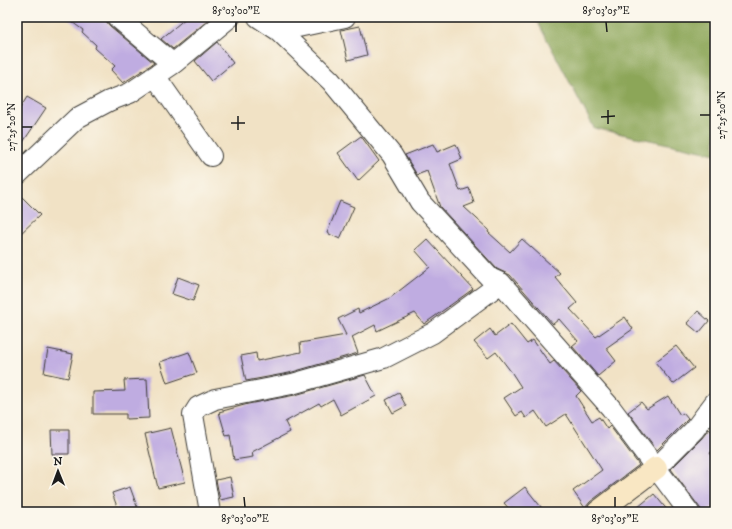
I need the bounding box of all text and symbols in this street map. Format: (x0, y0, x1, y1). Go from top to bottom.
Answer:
text: 85°03'00"E (212, 5, 260, 17)
text: 85°03'05"E (582, 5, 630, 17)
text: 27°25'20"N (716, 91, 728, 140)
text: 27°25'20"N (6, 103, 18, 152)
north arrow (38, 451, 78, 491)
text: N (53, 455, 62, 469)
text: 85°03'00"E (221, 513, 269, 525)
text: 85°03'05"E (591, 513, 639, 525)

